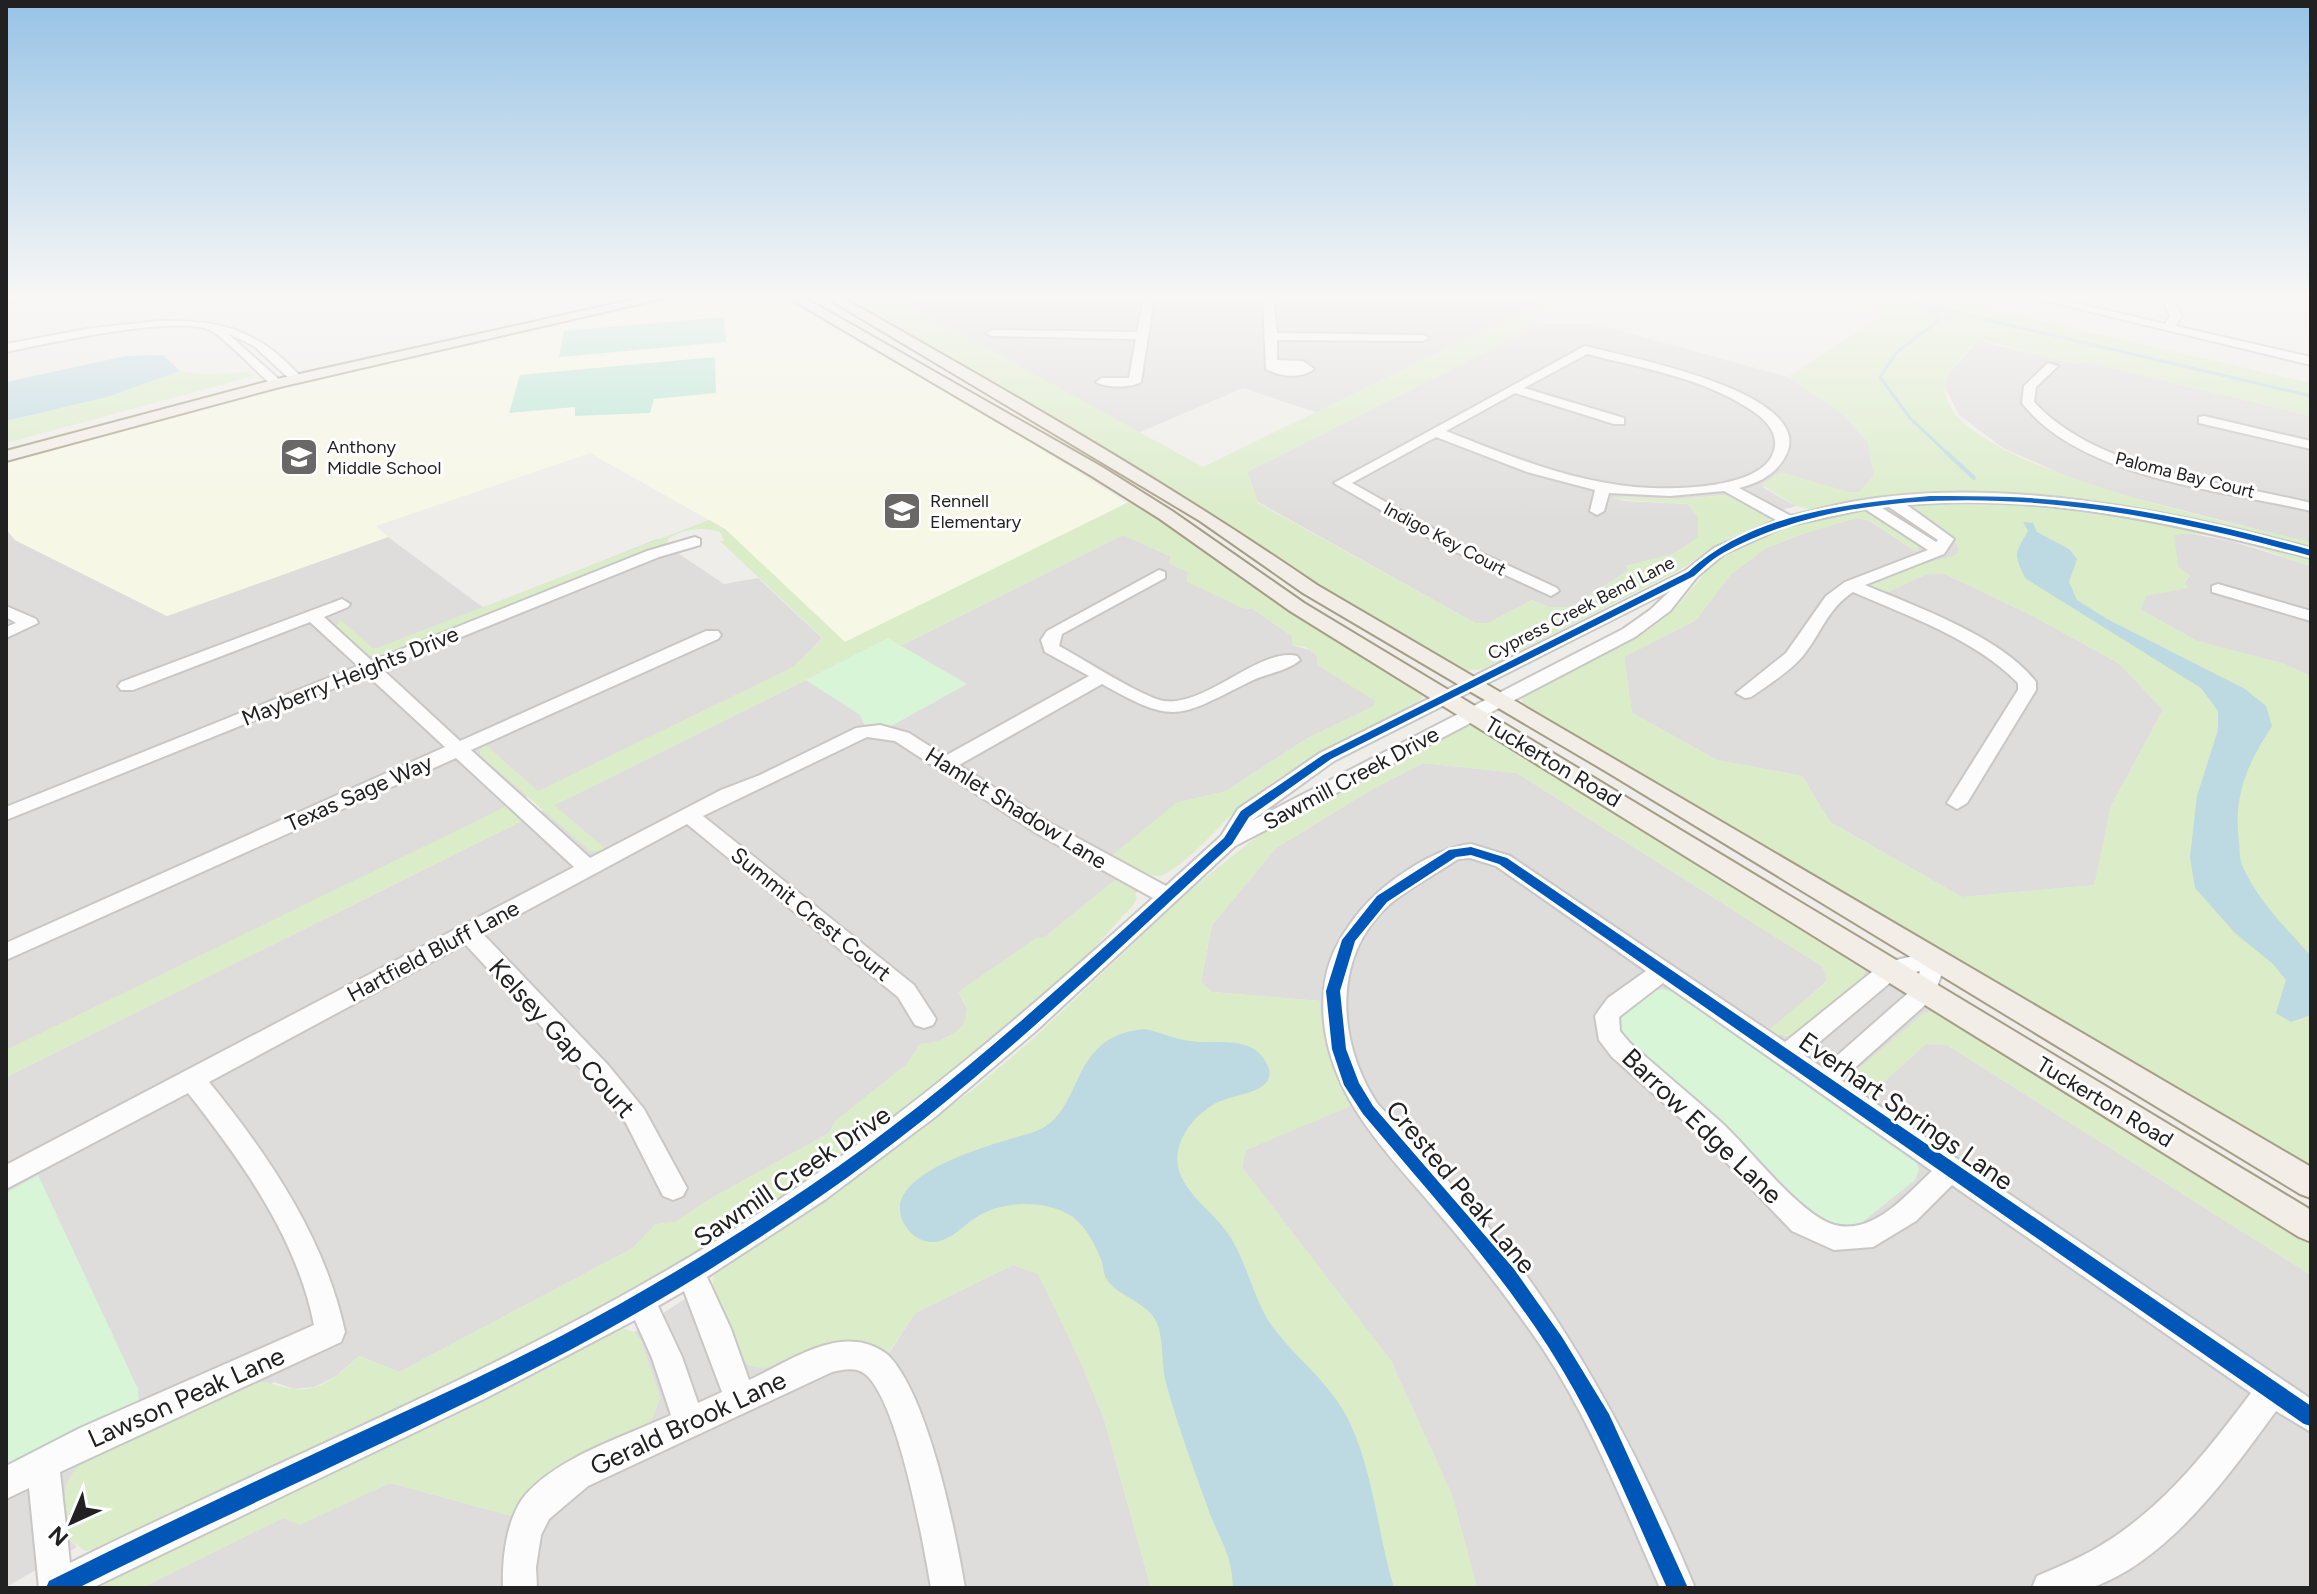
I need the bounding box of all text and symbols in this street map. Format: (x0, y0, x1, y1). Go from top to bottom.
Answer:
school or university icon: Anthony Middle School (278, 436, 320, 478)
place label: Anthony Middle School (327, 436, 441, 479)
street label: Paloma Bay Court (2113, 447, 2257, 503)
school or university icon: Rennell Elementary (881, 490, 923, 532)
place label: Rennell Elementary (930, 490, 1022, 533)
street label: Indigo Key Court (1380, 497, 1510, 581)
street label: Cypress Creek Bend Lane (1484, 551, 1678, 665)
street label: Mayberry Heights Drive (238, 620, 462, 732)
street label: Tuckerton Road (1480, 711, 1626, 813)
street label: Sawmill Creek Drive (1259, 720, 1443, 836)
street label: Hamlet Shadow Lane (920, 741, 1112, 875)
street label: Texas Sage Way (281, 748, 437, 837)
street label: Summit Crest Court (726, 841, 896, 987)
street label: Hartfield Bluff Lane (342, 894, 524, 1008)
street label: Kelsey Gap Court (482, 952, 642, 1124)
street label: Everhart Springs Lane (1793, 1025, 2019, 1197)
street label: Barrow Edge Lane (1615, 1041, 1789, 1211)
street label: Tuckerton Road (2032, 1051, 2178, 1153)
street label: Crested Peak Lane (1379, 1094, 1543, 1280)
street label: Sawmill Creek Drive (687, 1098, 897, 1254)
street label: Lawson Peak Lane (83, 1339, 289, 1455)
street label: Gerald Brook Lane (585, 1364, 791, 1482)
north arrow (32, 1482, 112, 1562)
text: N (43, 1520, 74, 1552)

